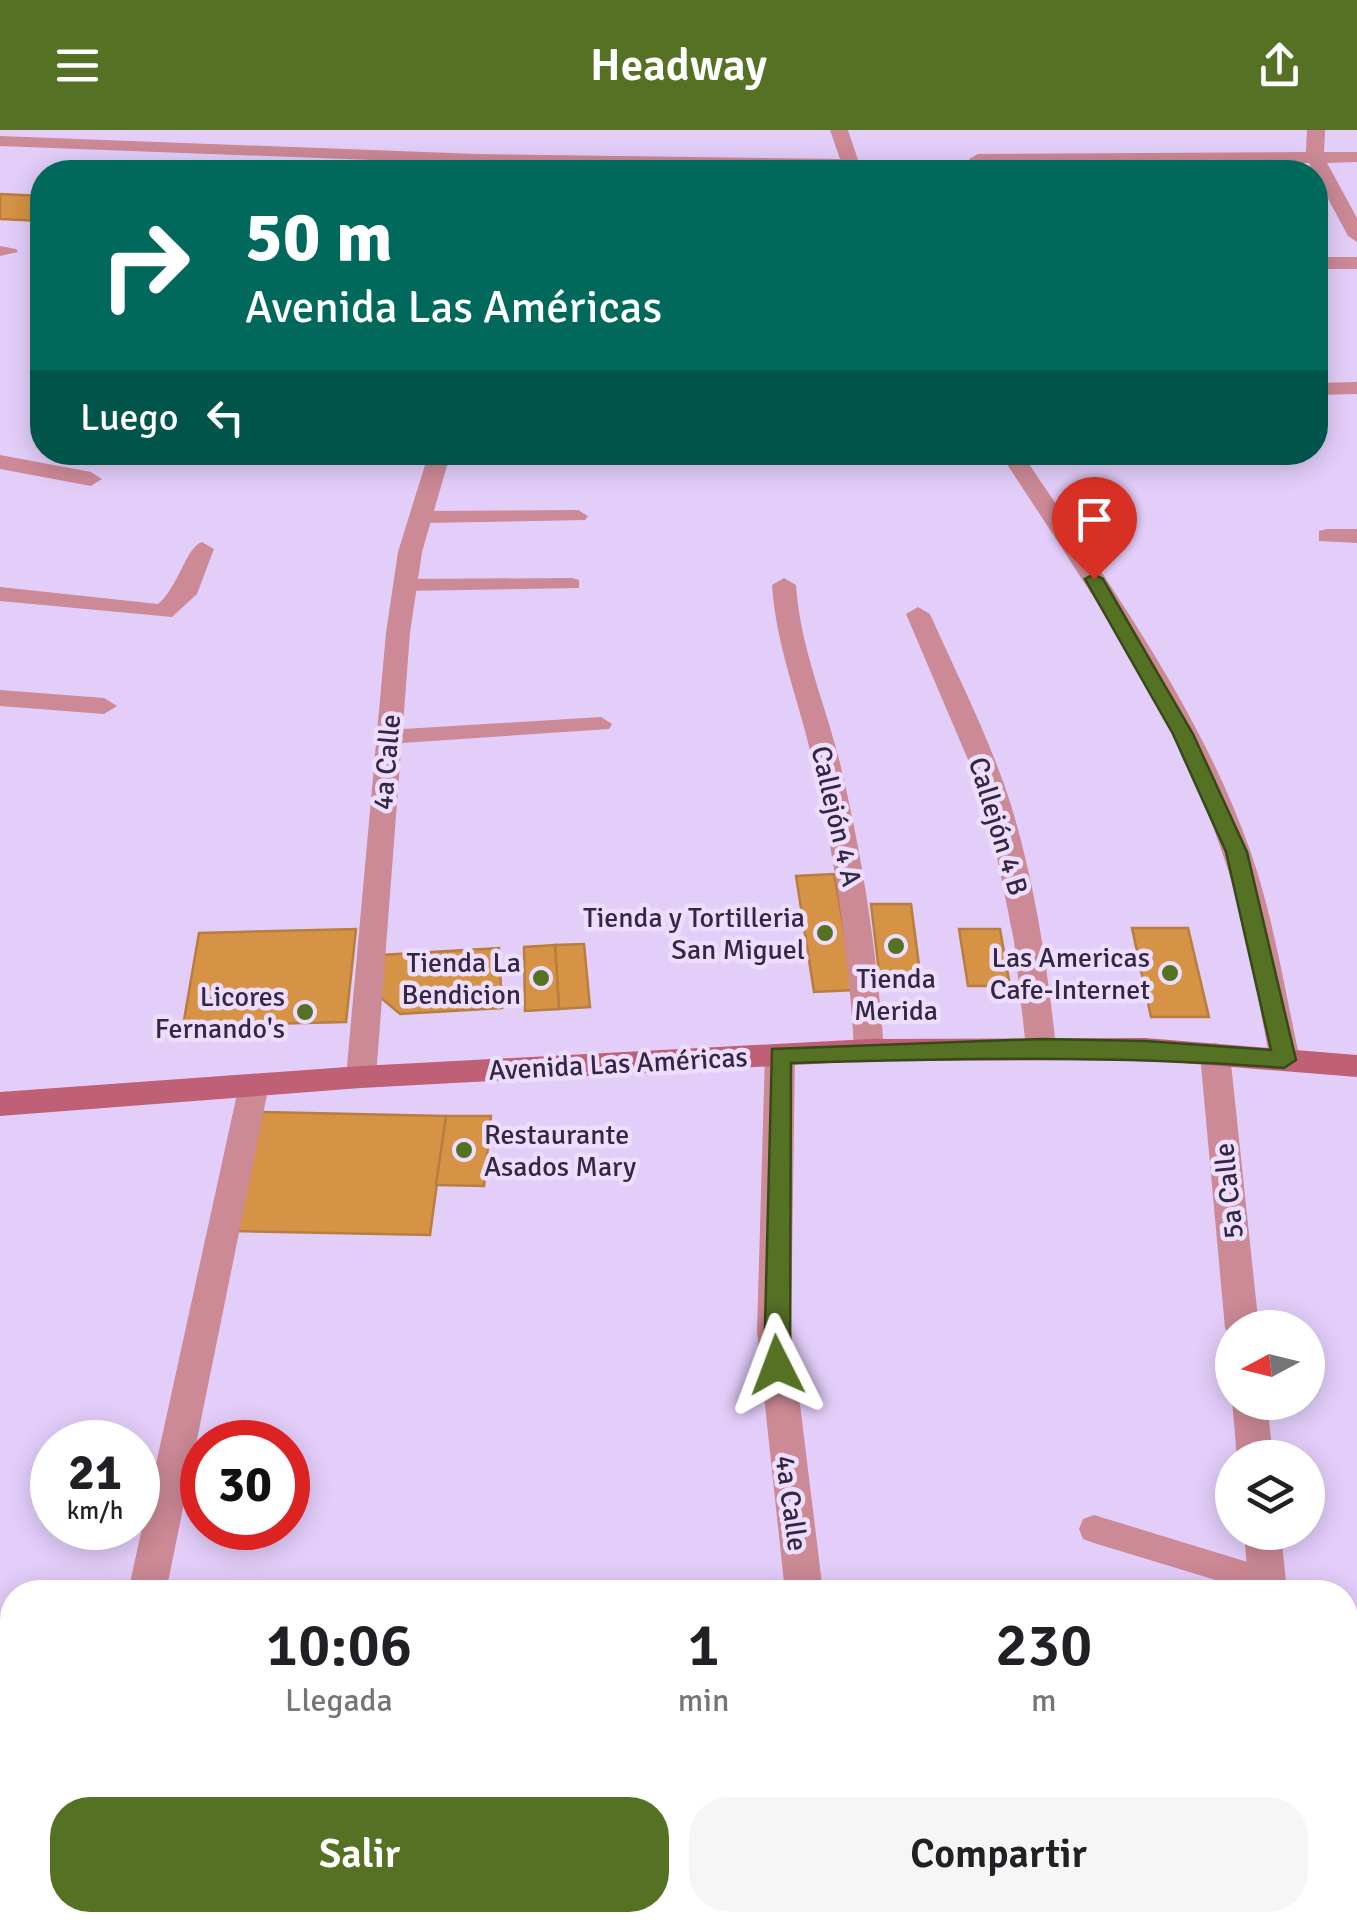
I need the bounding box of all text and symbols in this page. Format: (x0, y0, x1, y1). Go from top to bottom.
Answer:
icon: menu (50, 38, 105, 93)
text: Headway (590, 38, 767, 93)
icon: share (1252, 38, 1307, 93)
text: 50 m (245, 194, 393, 280)
icon: right (80, 200, 210, 330)
text: Avenida Las Américas (245, 280, 662, 335)
icon: left (198, 390, 253, 445)
text: Luego (80, 394, 178, 441)
pin (1052, 477, 1137, 580)
icon: arrive (1067, 492, 1122, 547)
street label: 4a Calle (366, 713, 408, 812)
street label: Callejón 4 A (803, 743, 869, 890)
street label: Callejón 4 B (961, 753, 1035, 900)
place label: Tienda y Tortilleria San Miguel (583, 901, 805, 967)
marker: Tienda y Tortilleria San Miguel (814, 922, 836, 944)
marker: Tienda Merida (885, 935, 907, 957)
place label: Las Americas Cafe-Internet (990, 941, 1150, 1007)
place label: Tienda La Bendicion (402, 946, 521, 1012)
place label: Tienda Merida (854, 962, 938, 1028)
marker: Las Americas Cafe-Internet (1159, 962, 1181, 984)
marker: Tienda La Bendicion (530, 967, 552, 989)
place label: Licores Fernando's (155, 980, 285, 1046)
marker: Licores Fernando's (294, 1001, 316, 1023)
street label: Avenida Las Américas (488, 1040, 749, 1088)
place label: Restaurante Asados Mary (484, 1118, 636, 1184)
marker: Restaurante Asados Mary (453, 1139, 475, 1161)
street label: 5a Calle (1207, 1141, 1251, 1241)
north arrow (1215, 1310, 1325, 1420)
map controls (1215, 1310, 1325, 1550)
position arrow (725, 1313, 829, 1417)
speed limit sign: 30 (180, 1420, 310, 1550)
button: layers (1215, 1440, 1325, 1550)
text: 21 (68, 1442, 122, 1504)
street label: 4a Calle (767, 1453, 815, 1553)
text: km/h (67, 1495, 123, 1526)
text: 10:06 (266, 1609, 412, 1683)
text: 1 (687, 1609, 720, 1683)
text: 230 (995, 1609, 1092, 1683)
text: Llegada (285, 1681, 393, 1720)
text: min (678, 1681, 729, 1720)
text: m (1031, 1681, 1057, 1720)
button: Salir (50, 1797, 669, 1912)
button: Compartir (689, 1797, 1308, 1912)

